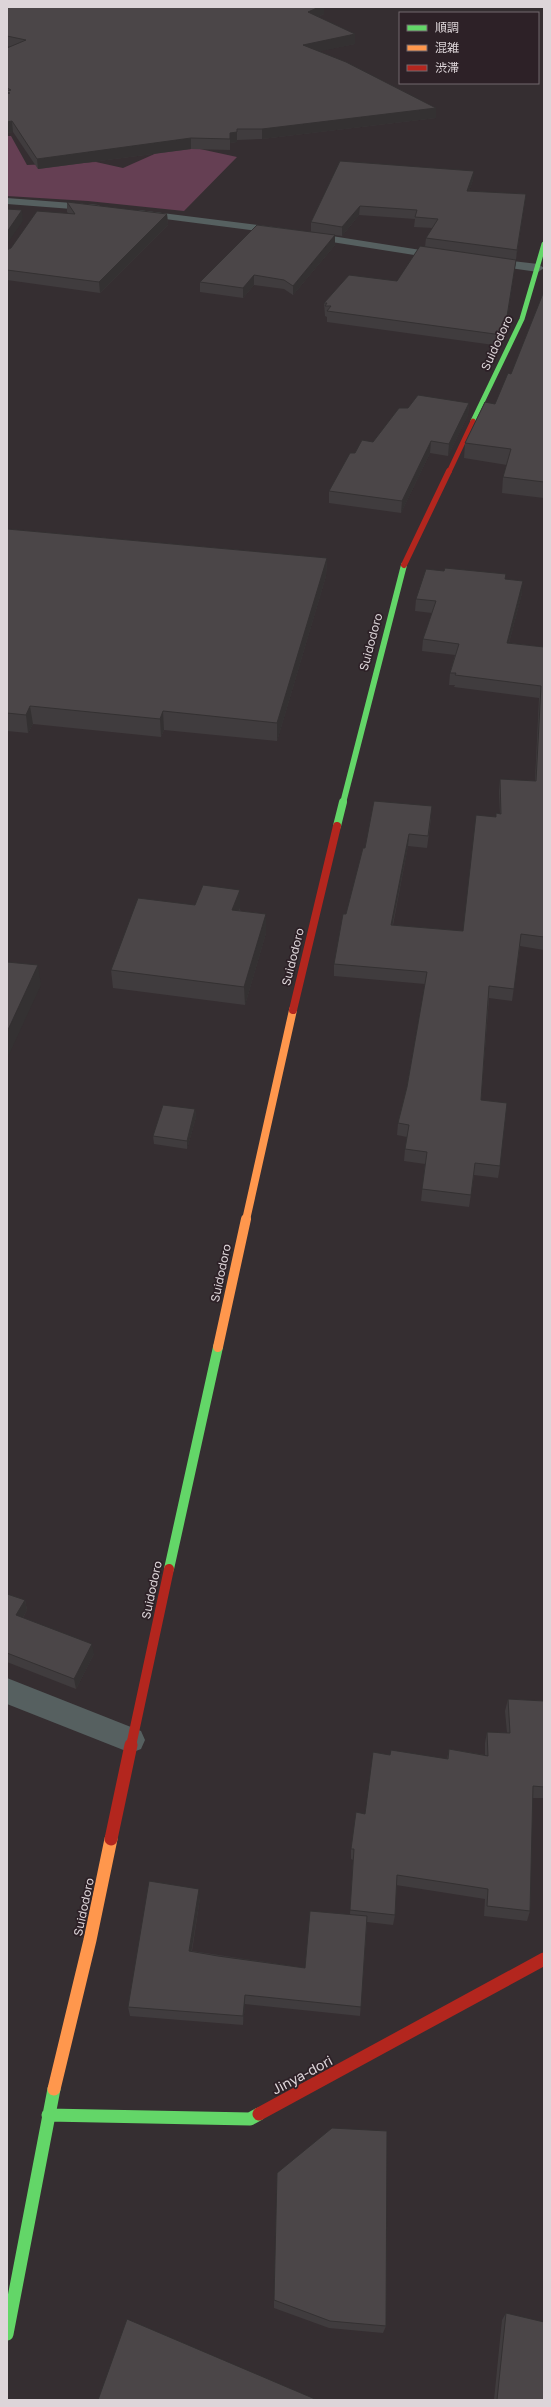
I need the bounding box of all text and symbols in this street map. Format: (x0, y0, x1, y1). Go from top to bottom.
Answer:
legend (399, 12, 539, 84)
text: 順調 (435, 20, 459, 35)
text: 混雑 (435, 40, 459, 55)
text: 渋滞 (435, 60, 459, 75)
street label: Suidodoro (477, 313, 516, 373)
street label: Suidodoro (356, 611, 385, 672)
street label: Suidodoro (278, 926, 307, 987)
street label: Suidodoro (207, 1242, 234, 1303)
street label: Suidodoro (138, 1559, 165, 1620)
street label: Suidodoro (70, 1876, 97, 1937)
street label: Jinya-dori (268, 2051, 335, 2098)

